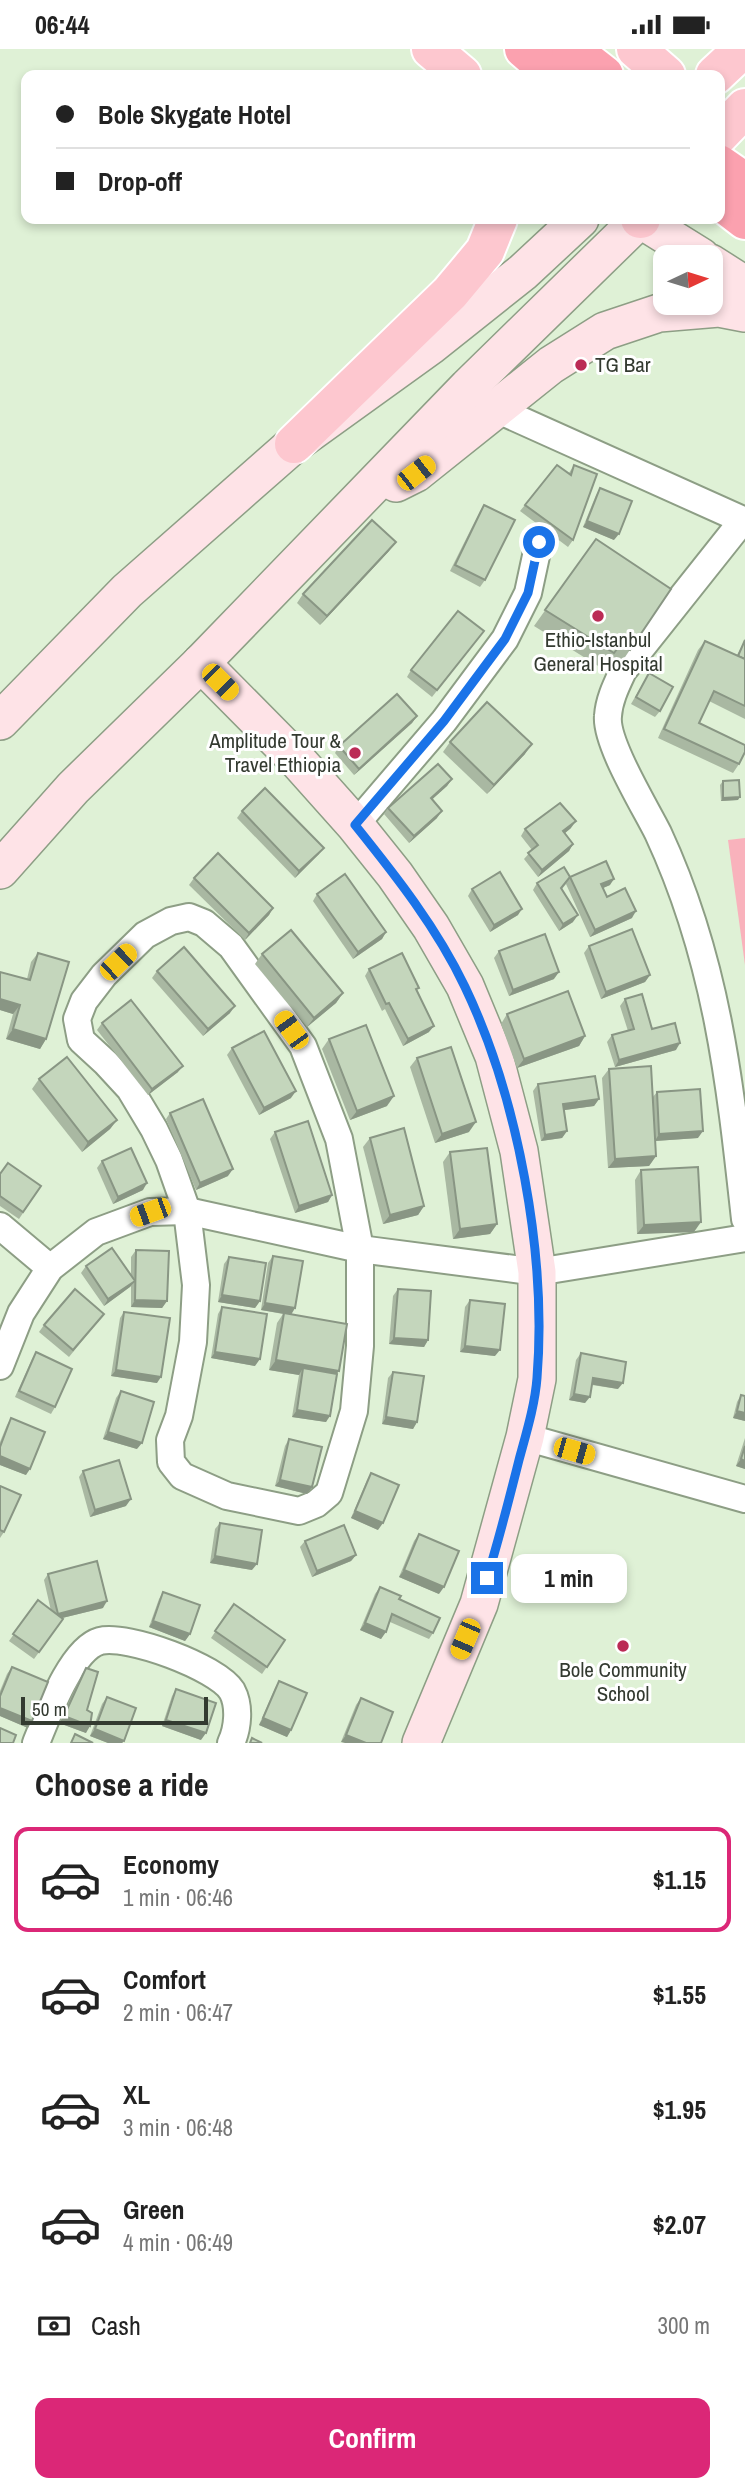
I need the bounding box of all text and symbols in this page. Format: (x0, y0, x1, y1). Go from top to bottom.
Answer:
text: 06:44 (35, 7, 90, 42)
text: Bole Skygate Hotel (98, 97, 291, 132)
text: Drop-off (98, 164, 182, 199)
north arrow (653, 245, 723, 315)
map controls (653, 245, 723, 315)
place label: TG Bar (595, 350, 651, 379)
marker: TG Bar (573, 357, 589, 373)
car (393, 452, 440, 494)
route start (523, 526, 555, 558)
marker: Ethio-Istanbul General Hospital (590, 608, 606, 624)
place label: Ethio-Istanbul General Hospital (533, 625, 663, 678)
car (198, 660, 243, 704)
place label: Amplitude Tour & Travel Ethiopia (208, 726, 342, 779)
marker: Amplitude Tour & Travel Ethiopia (347, 745, 363, 761)
car (96, 940, 141, 984)
car (271, 1007, 312, 1053)
car (127, 1195, 174, 1229)
car (551, 1435, 598, 1467)
callout: 1 min (512, 1553, 627, 1603)
route end (471, 1562, 503, 1594)
text: 1 min (544, 1563, 594, 1594)
car (448, 1616, 483, 1662)
marker: Bole Community School (615, 1638, 631, 1654)
place label: Bole Community School (559, 1655, 687, 1708)
scale bar (21, 1694, 208, 1726)
text: 50 m (32, 1696, 67, 1722)
text: Choose a ride (35, 1763, 209, 1806)
text: Economy (123, 1847, 219, 1882)
icon: car (39, 1848, 102, 1911)
text: $1.15 (653, 1862, 706, 1897)
text: 1 min · 06:46 (123, 1882, 233, 1913)
text: Comfort (123, 1962, 206, 1997)
icon: car (39, 1963, 102, 2026)
text: $1.55 (653, 1977, 706, 2012)
text: 2 min · 06:47 (123, 1997, 233, 2028)
text: XL (123, 2077, 150, 2112)
icon: car (39, 2078, 102, 2141)
text: $1.95 (653, 2092, 706, 2127)
text: 3 min · 06:48 (123, 2112, 233, 2143)
text: Green (123, 2192, 185, 2227)
icon: car (39, 2193, 102, 2256)
text: $2.07 (653, 2207, 706, 2242)
text: 4 min · 06:49 (123, 2227, 233, 2258)
icon: cash (35, 2307, 73, 2345)
text: Cash (91, 2308, 141, 2343)
text: 300 m (658, 2310, 710, 2341)
button: Confirm (35, 2398, 710, 2478)

